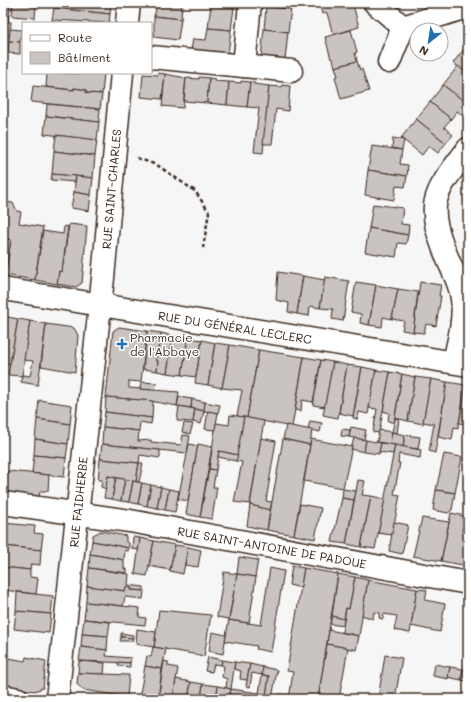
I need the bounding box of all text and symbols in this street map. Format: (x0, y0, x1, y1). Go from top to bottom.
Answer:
legend (22, 22, 152, 74)
north arrow (409, 22, 449, 62)
text: Route (58, 29, 92, 45)
text: N (416, 43, 431, 60)
text: Bâtiment (58, 49, 111, 65)
street label: RUE SAINT-CHARLES (98, 128, 124, 250)
street label: RUE DU GÉNÉRAL LECLERC (157, 307, 313, 347)
place label: Pharmacie de l'Abbaye (130, 329, 199, 359)
marker: Pharmacie de l'Abbaye (117, 339, 127, 349)
street label: RUE FAIDHERBE (65, 456, 91, 548)
street label: RUE SAINT-ANTOINE DE PADOUE (176, 522, 368, 572)

